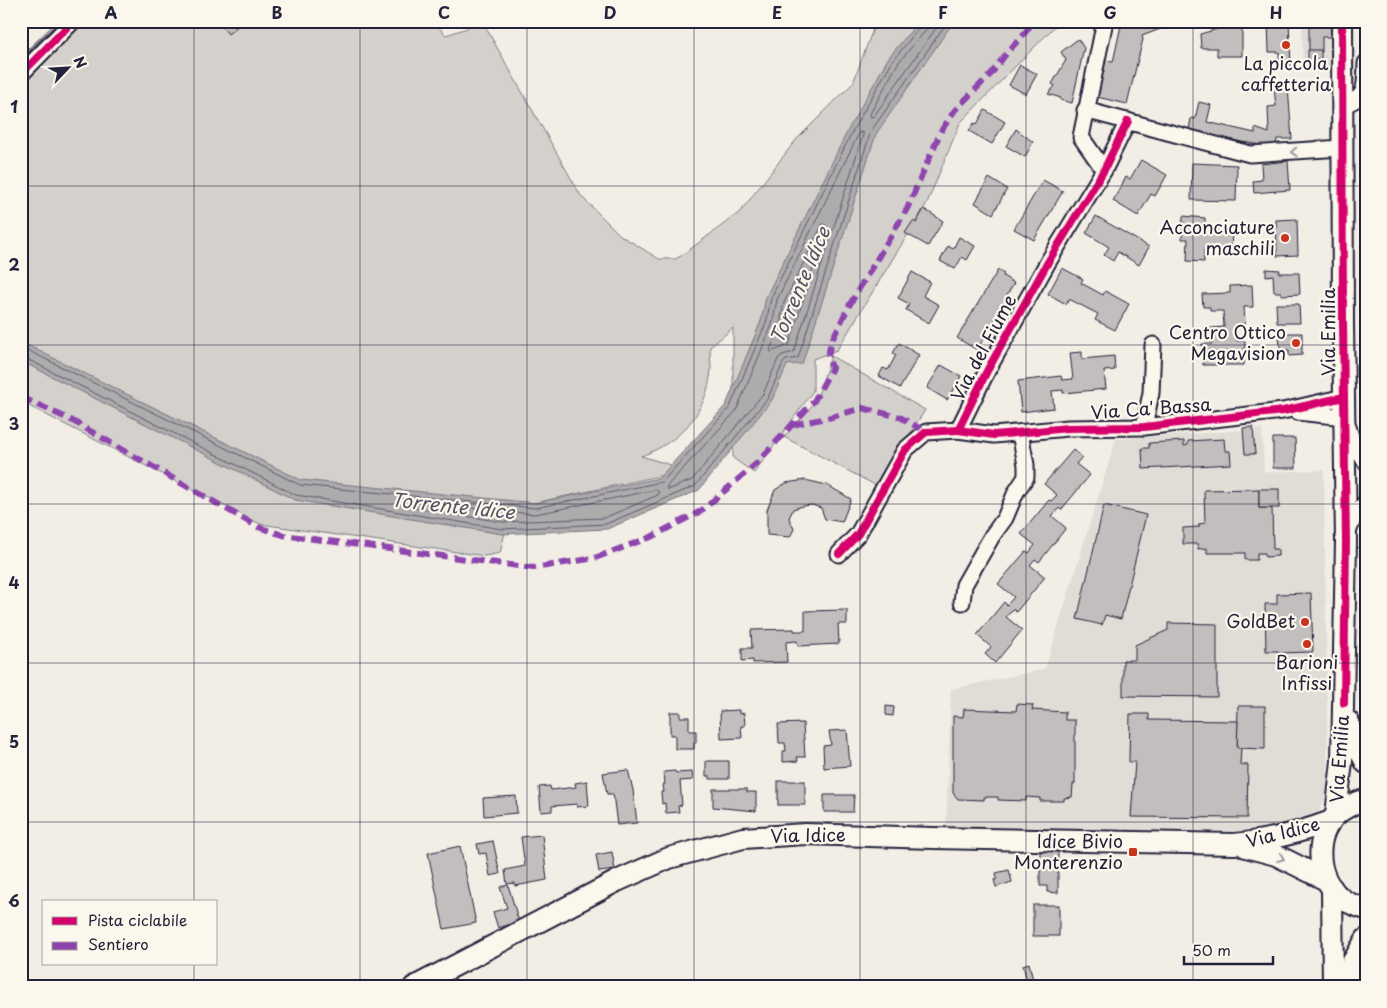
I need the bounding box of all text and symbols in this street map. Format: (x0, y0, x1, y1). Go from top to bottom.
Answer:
text: A (105, 0, 118, 24)
text: B (272, 0, 283, 24)
text: C (438, 0, 450, 24)
text: D (604, 0, 616, 24)
text: E (772, 0, 782, 24)
text: F (938, 0, 948, 24)
text: G (1103, 0, 1117, 24)
text: H (1270, 0, 1282, 24)
marker: La piccola caffetteria (1280, 39, 1292, 51)
north arrow (42, 42, 92, 92)
place label: La piccola caffetteria (1241, 49, 1332, 97)
text: N (68, 53, 92, 72)
text: 1 (10, 94, 18, 118)
one-way arrow (1289, 146, 1297, 157)
place label: Acconciature maschili (1159, 213, 1275, 261)
water label: Torrente Idice (762, 221, 836, 347)
marker: Acconciature maschili (1279, 232, 1291, 244)
text: 2 (8, 252, 20, 276)
street label: Via Emilia (1314, 288, 1341, 376)
street label: Via del Fiume (943, 289, 1022, 405)
place label: Centro Ottico Megavision (1169, 318, 1286, 366)
marker: Centro Ottico Megavision (1290, 337, 1302, 349)
street label: Via Ca' Bassa (1090, 390, 1213, 425)
text: 3 (9, 411, 19, 435)
water label: Torrente Idice (390, 485, 517, 525)
text: 4 (9, 570, 20, 594)
place label: GoldBet (1226, 607, 1295, 634)
marker: GoldBet (1299, 616, 1311, 628)
marker: Barioni Infissi (1301, 638, 1313, 650)
place label: Barioni Infissi (1276, 648, 1338, 696)
street label: Via Emilia (1322, 714, 1355, 804)
text: 5 (9, 729, 19, 753)
street label: Via Idice (1243, 809, 1323, 854)
street label: Via Idice (770, 820, 846, 849)
place label: Idice Bivio Monterenzio (1014, 827, 1123, 875)
marker: Idice Bivio Monterenzio (1127, 846, 1139, 858)
one-way arrow (1276, 851, 1285, 862)
text: 6 (8, 888, 20, 912)
legend (42, 900, 218, 966)
text: Pista ciclabile (88, 908, 187, 931)
text: Sentiero (88, 932, 149, 955)
scale bar (1184, 933, 1273, 965)
text: 50 m (1192, 938, 1231, 961)

